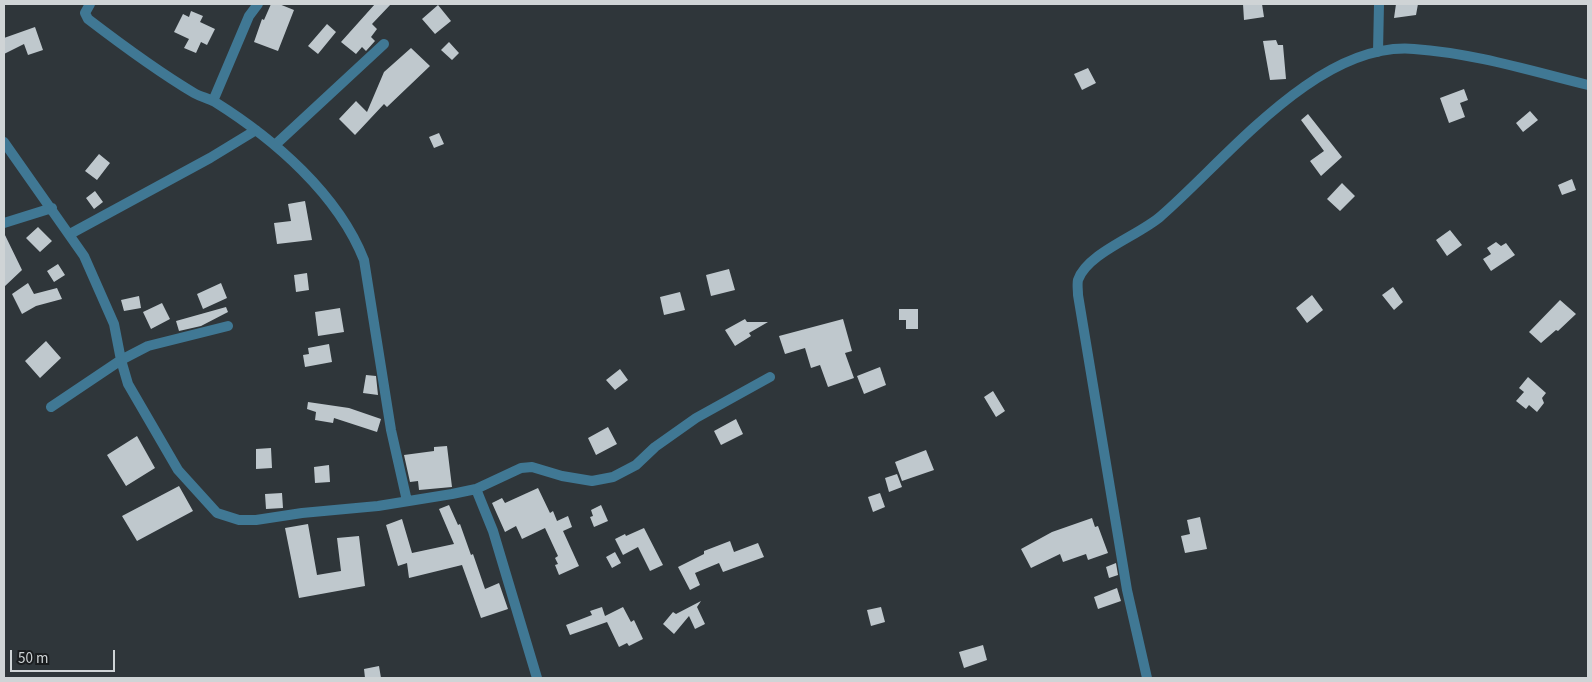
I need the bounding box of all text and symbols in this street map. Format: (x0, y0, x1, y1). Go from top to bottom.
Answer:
scale bar (12, 640, 118, 672)
text: 50 m (18, 648, 48, 669)

